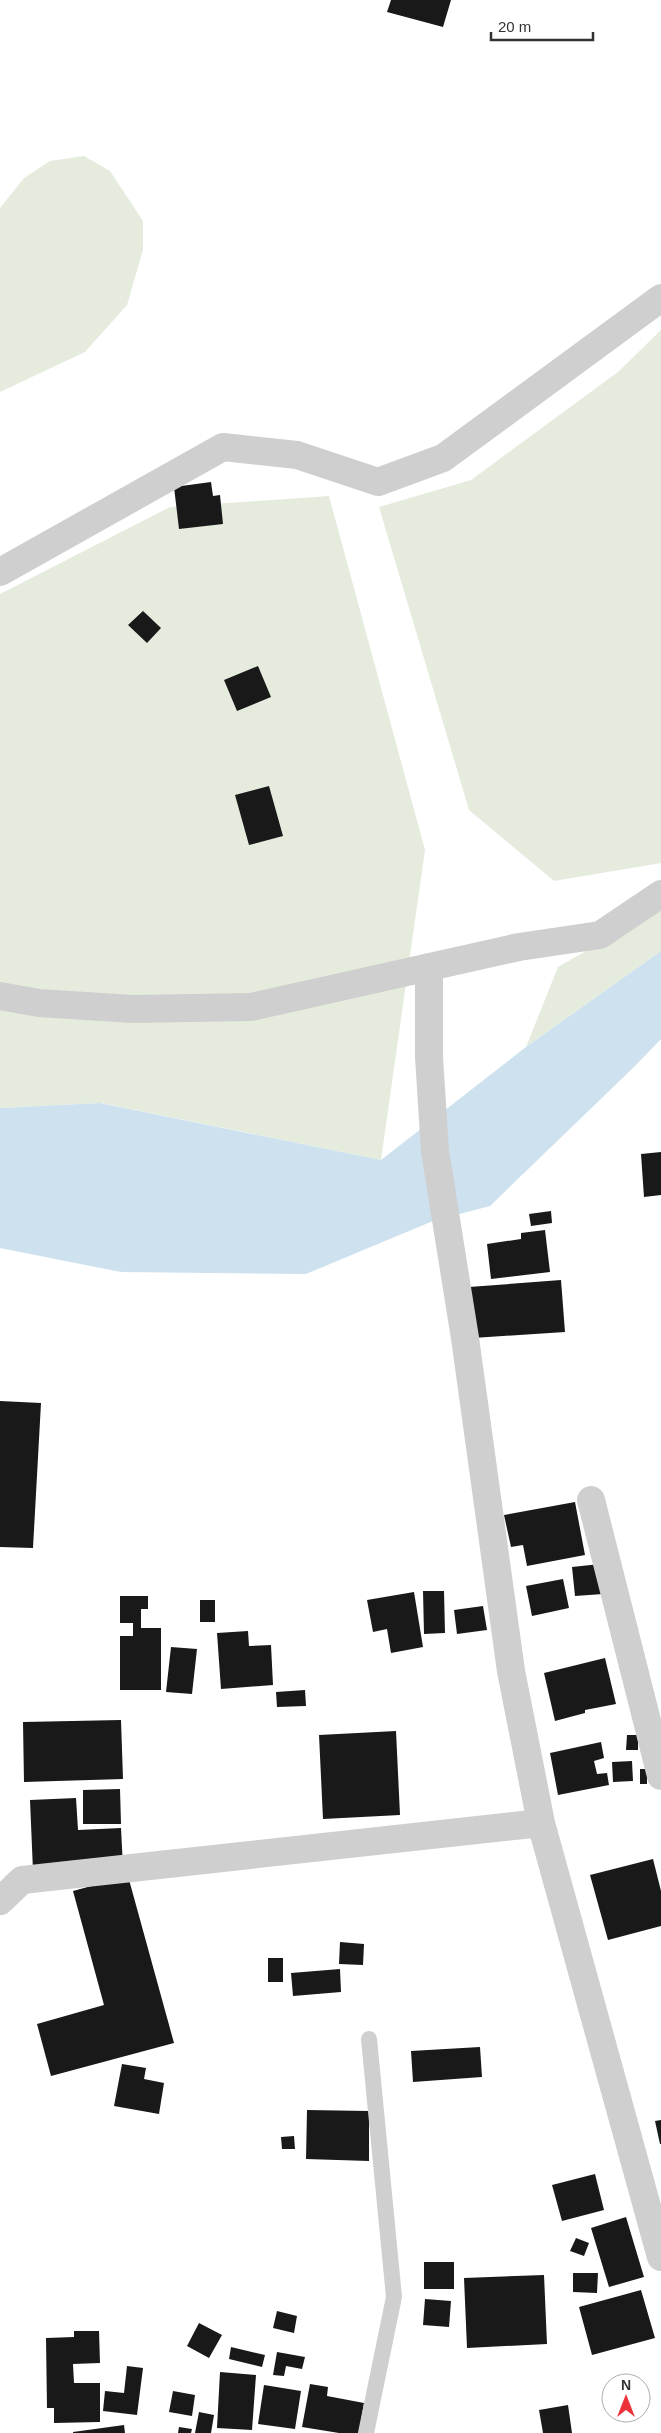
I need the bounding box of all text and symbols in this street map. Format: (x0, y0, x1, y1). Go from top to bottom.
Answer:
scale bar (491, 10, 594, 42)
text: 20 m (498, 18, 531, 35)
north arrow (601, 2373, 651, 2423)
text: N (621, 2377, 631, 2393)

